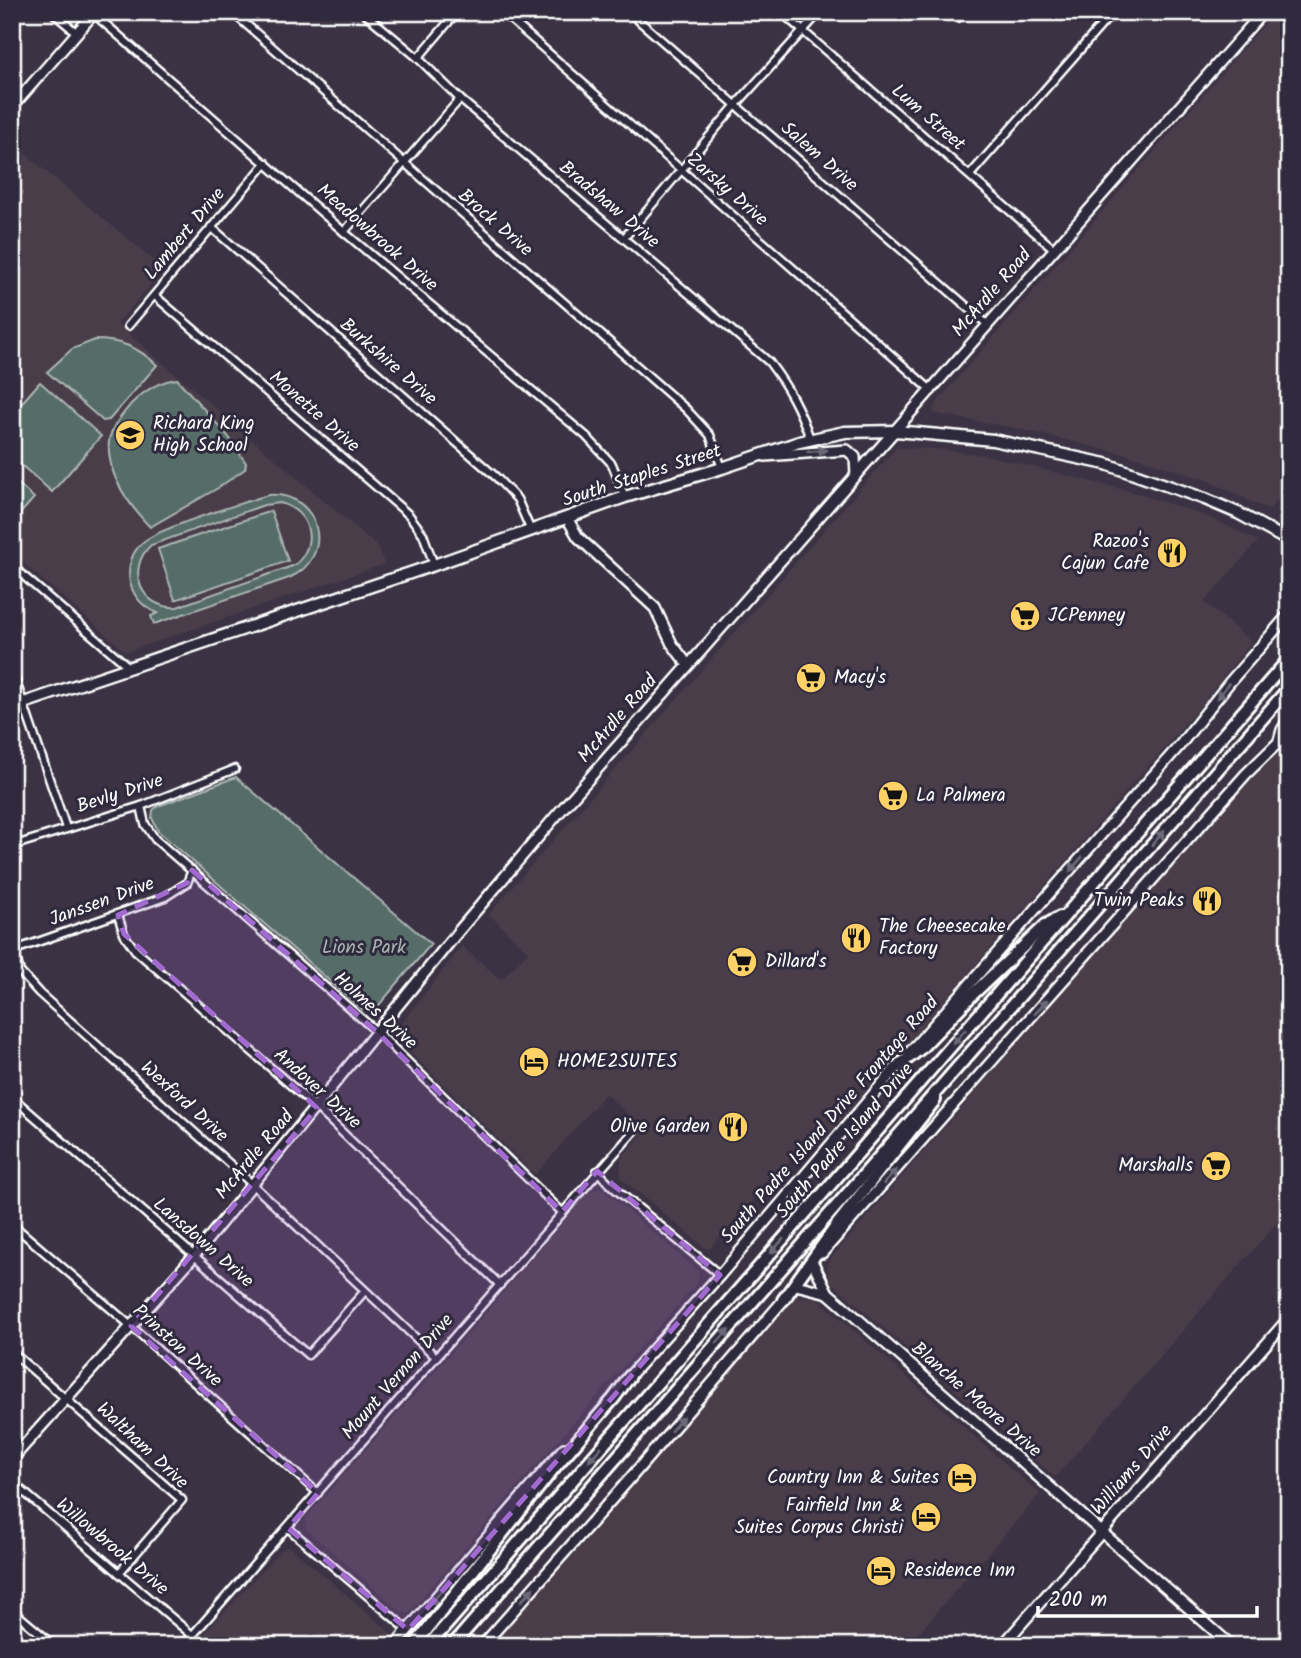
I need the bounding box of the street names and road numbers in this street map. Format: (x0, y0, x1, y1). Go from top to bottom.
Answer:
street label: Lum Street (884, 77, 972, 159)
street label: Salem Drive (773, 115, 865, 200)
street label: Zarsky Drive (679, 146, 775, 234)
street label: Bradshaw Drive (552, 154, 666, 257)
street label: Meadowbrook Drive (309, 176, 445, 300)
street label: Lambert Drive (137, 180, 233, 287)
street label: Brock Drive (451, 182, 540, 265)
street label: McArdle Road (945, 241, 1040, 344)
street label: Burkshire Drive (332, 311, 444, 413)
street label: Monette Drive (262, 364, 367, 461)
street label: South Staples Street (559, 436, 726, 516)
street label: McArdle Road (571, 667, 666, 770)
street label: Bevly Drive (73, 766, 168, 822)
street label: Janssen Drive (45, 869, 159, 935)
street label: Holmes Drive (326, 965, 424, 1058)
street label: South Padre Island Drive Frontage Road (716, 992, 944, 1248)
street label: Andover Drive (266, 1041, 368, 1137)
street label: Wexford Drive (133, 1054, 235, 1150)
street label: South Padre Island Drive (771, 1059, 919, 1223)
street label: McArdle Road (208, 1103, 302, 1207)
street label: Lansdown Drive (146, 1190, 261, 1296)
street label: Prinston Drive (125, 1297, 229, 1395)
street label: Mount Vernon Drive (335, 1307, 462, 1447)
street label: Blanche Moore Drive (904, 1335, 1048, 1466)
street label: Waltham Drive (89, 1395, 195, 1497)
street label: Williams Drive (1084, 1417, 1181, 1522)
street label: Willowbrook Drive (49, 1491, 176, 1604)

